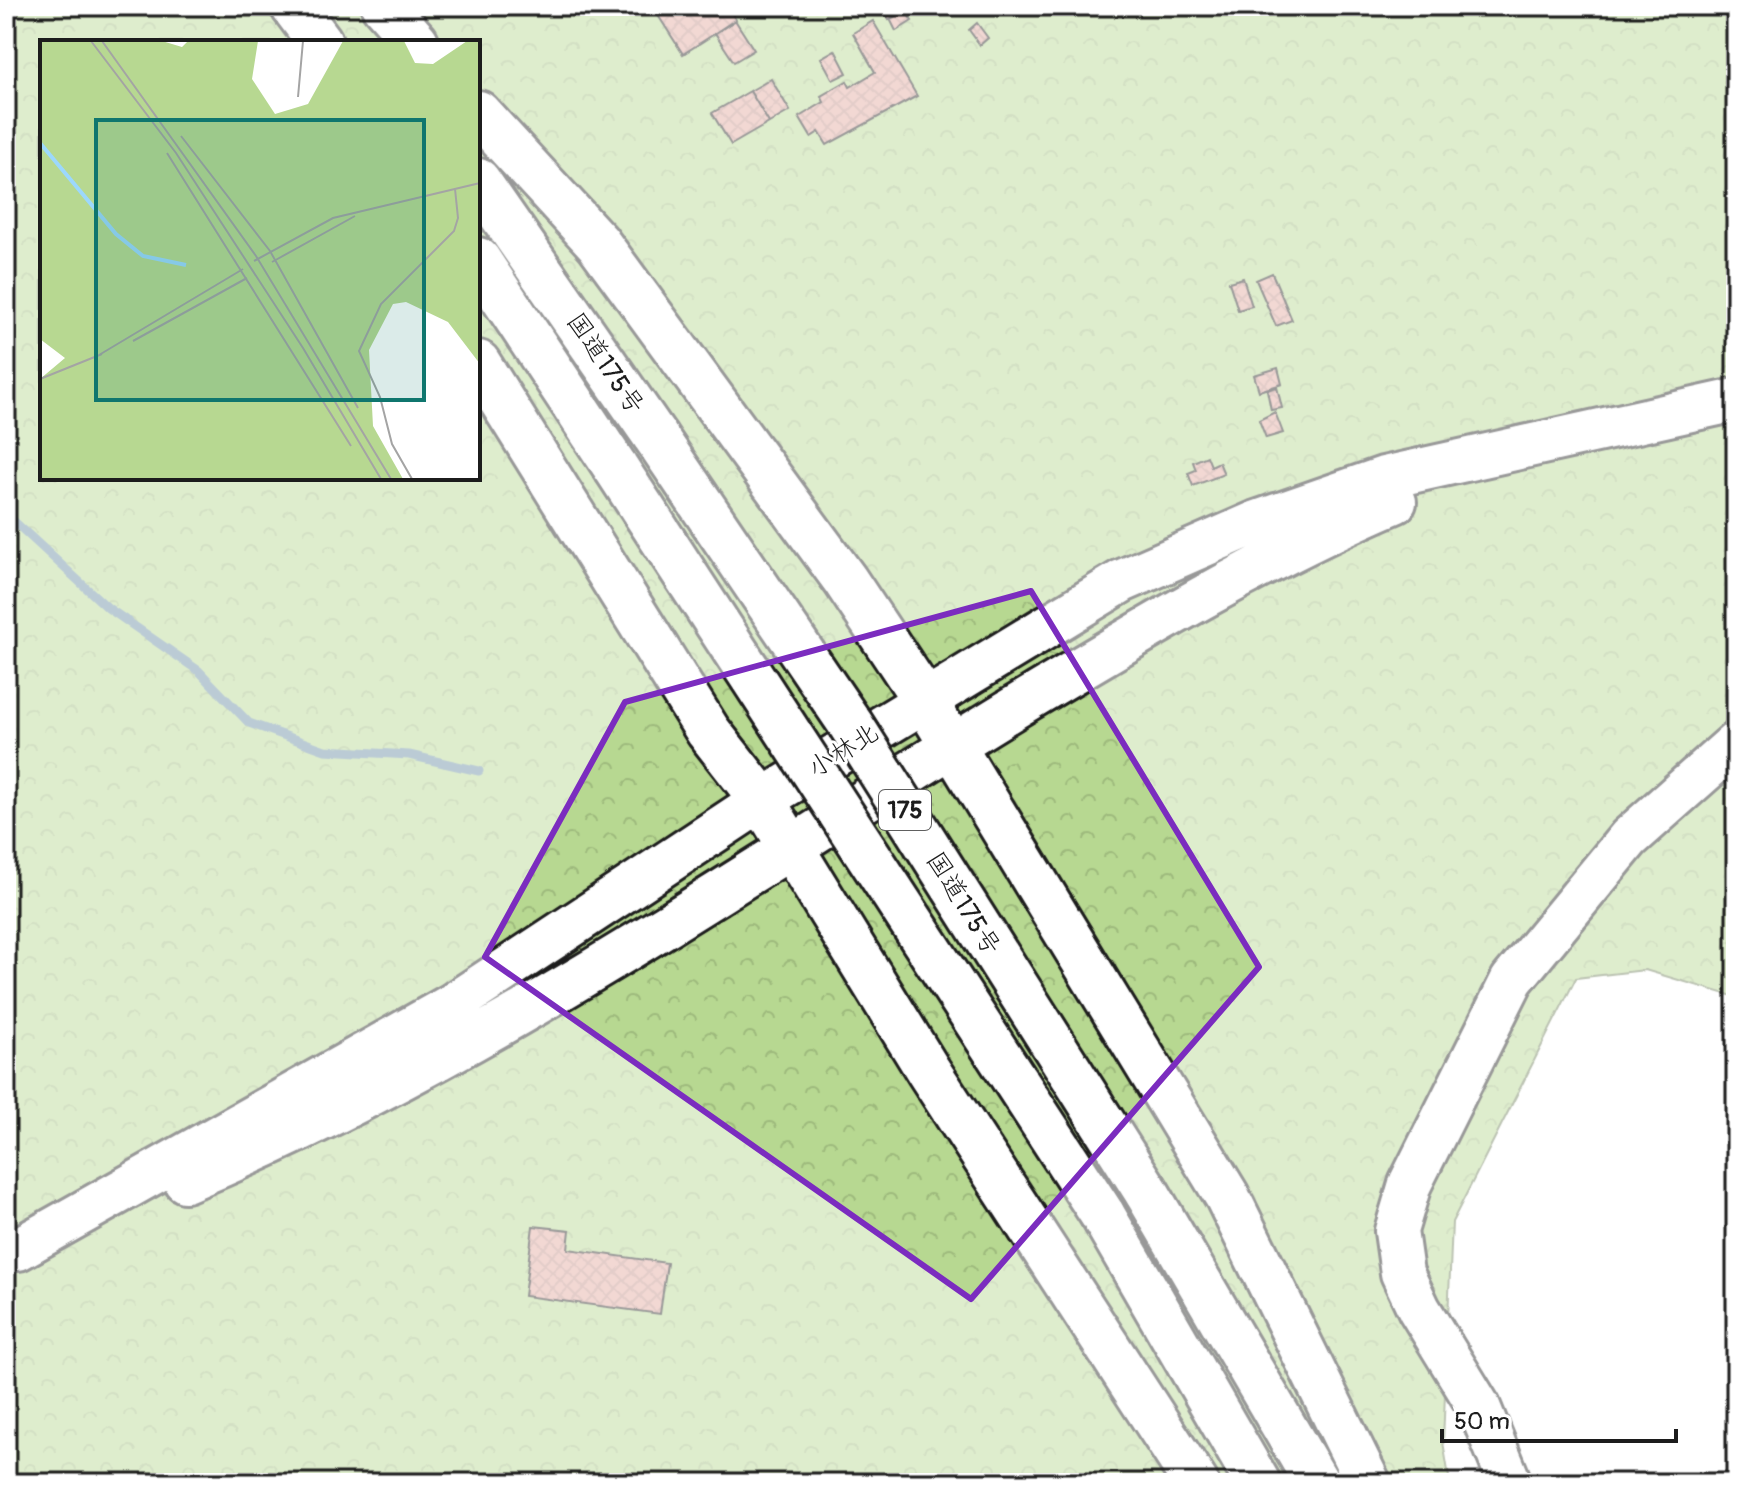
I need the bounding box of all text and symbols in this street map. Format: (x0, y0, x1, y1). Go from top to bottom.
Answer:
inset map (40, 40, 480, 480)
street label: 国道175号 (559, 307, 651, 421)
street label: 小林北 (802, 717, 885, 785)
road number: 175 (879, 790, 931, 830)
street label: 国道175号 (919, 846, 1007, 961)
scale bar (1442, 1393, 1676, 1443)
text: 50 m (1454, 1407, 1510, 1436)

